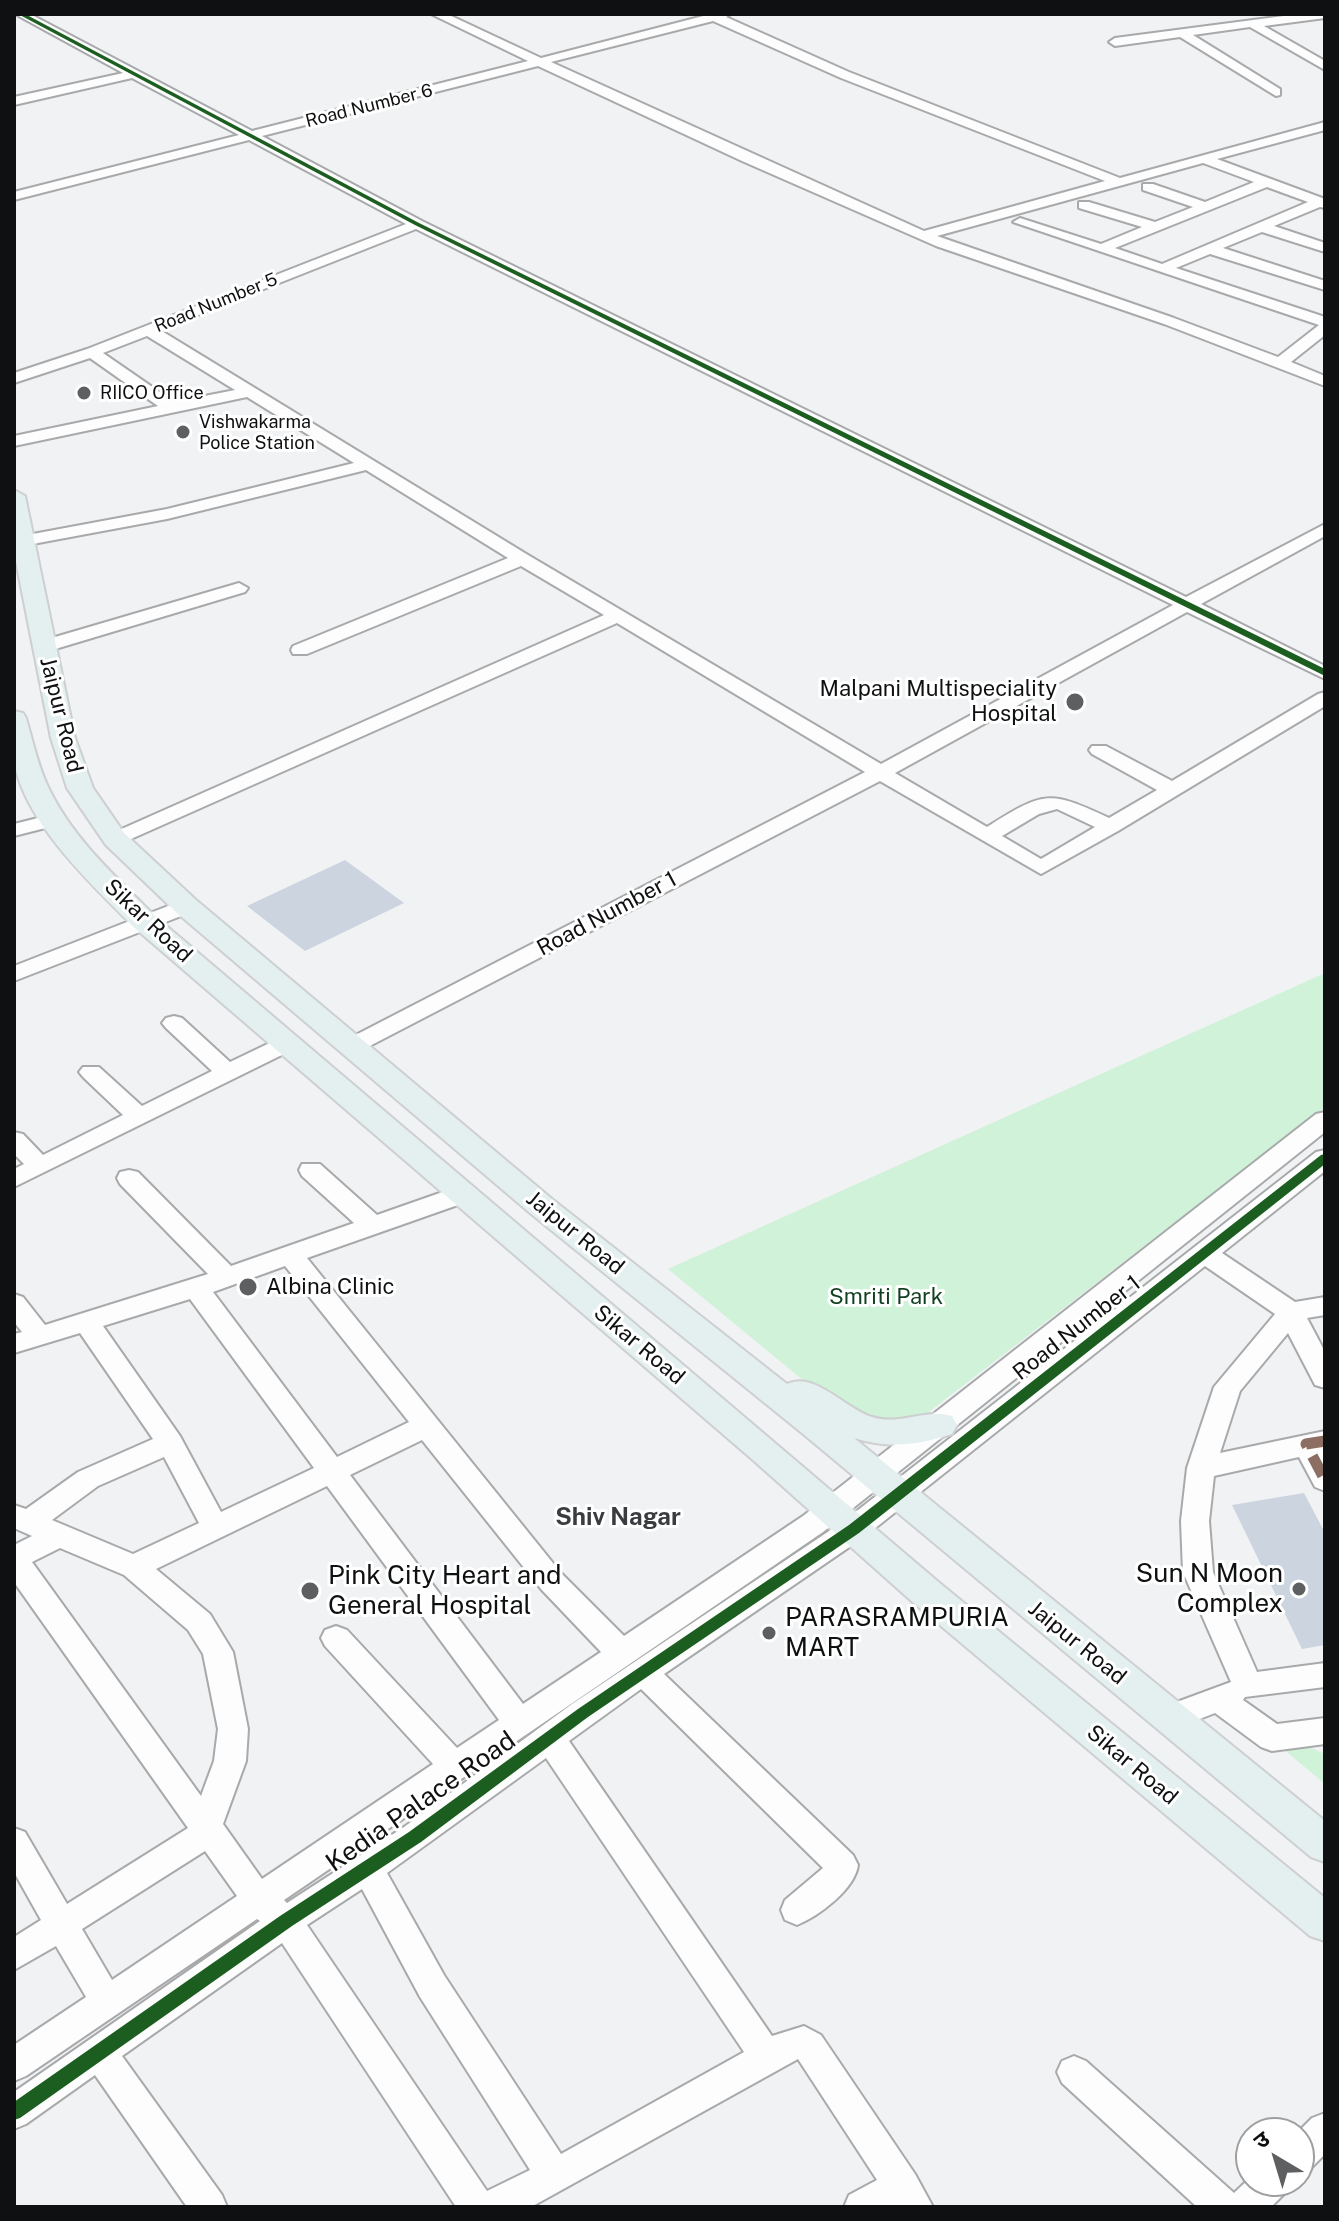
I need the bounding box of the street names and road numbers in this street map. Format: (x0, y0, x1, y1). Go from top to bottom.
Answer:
street label: Road Number 6 (303, 80, 435, 132)
street label: Road Number 5 (151, 269, 281, 337)
street label: Jaipur Road (34, 654, 88, 776)
street label: Road Number 1 (533, 866, 681, 962)
street label: Sikar Road (99, 874, 197, 968)
street label: Jaipur Road (521, 1186, 629, 1280)
street label: Road Number 1 (1008, 1270, 1146, 1386)
street label: Sikar Road (588, 1299, 690, 1391)
street label: Jaipur Road (1023, 1596, 1131, 1690)
street label: Sikar Road (1081, 1719, 1183, 1811)
street label: Kedia Palace Road (320, 1725, 522, 1879)

